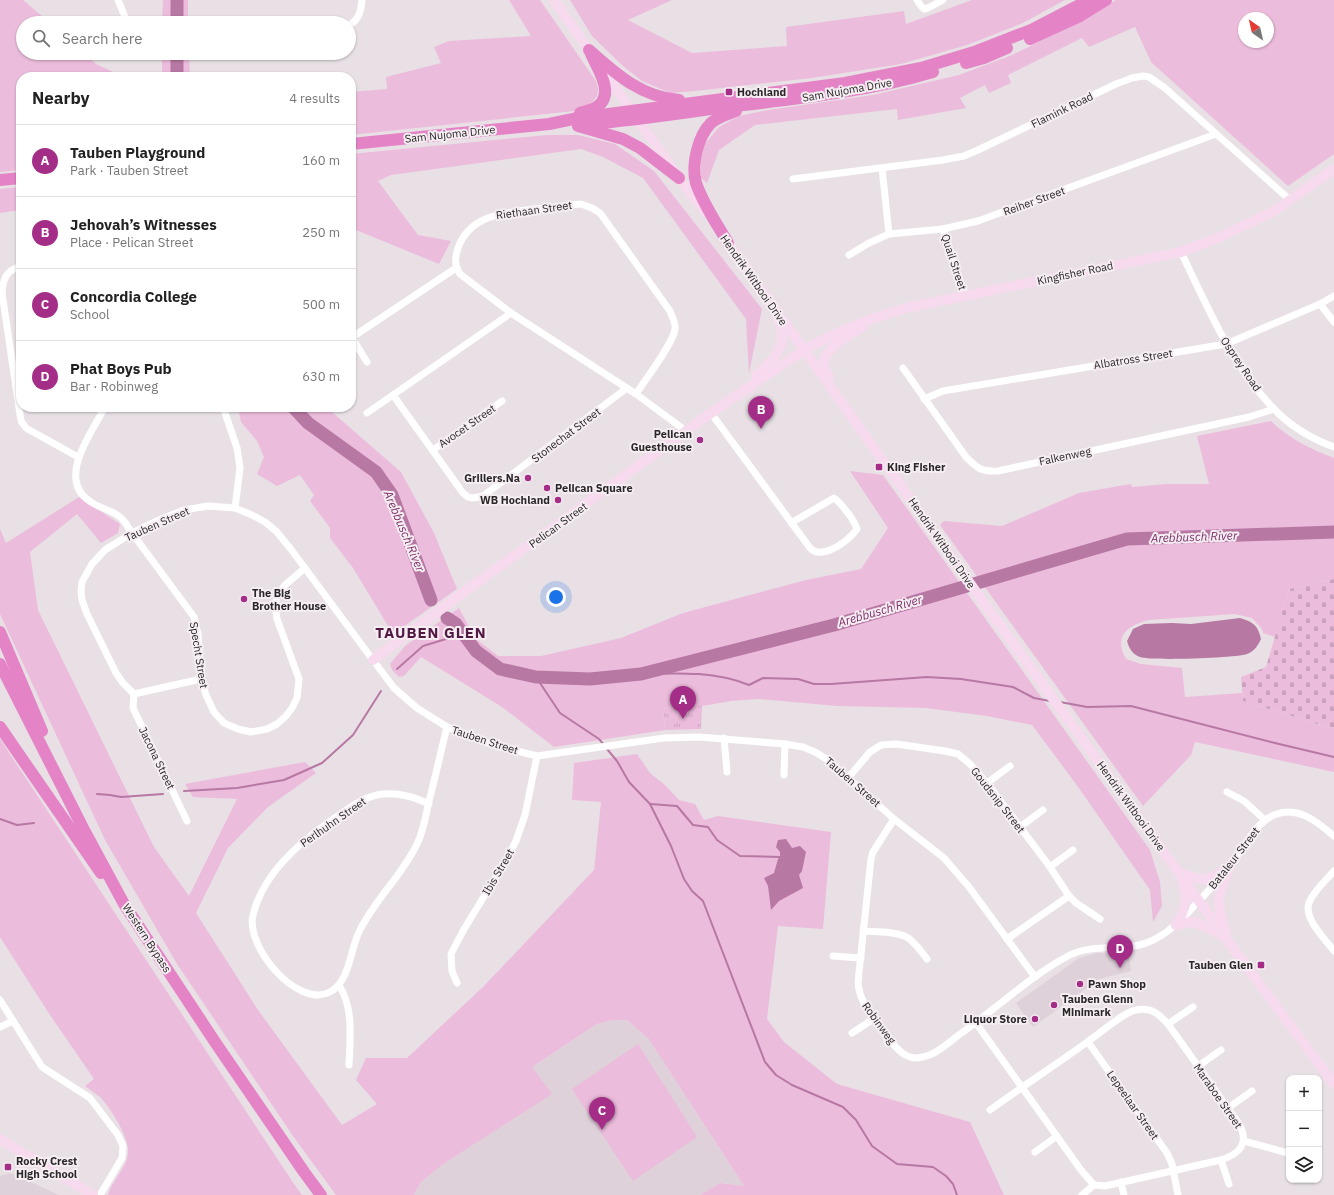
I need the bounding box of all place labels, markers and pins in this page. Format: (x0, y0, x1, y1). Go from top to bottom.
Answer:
place label: Hochland (737, 85, 786, 99)
marker: Hochland (724, 87, 734, 97)
pin: B (748, 396, 774, 429)
place label: Pelican Guesthouse (631, 427, 692, 454)
marker: Pelican Guesthouse (695, 435, 705, 445)
place label: King Fisher (887, 460, 946, 474)
marker: King Fisher (874, 462, 884, 472)
place label: Grillers.Na (464, 471, 520, 485)
marker: Grillers.Na (523, 473, 533, 483)
place label: Pelican Square (555, 481, 633, 495)
marker: Pelican Square (542, 483, 552, 493)
place label: WB Hochland (480, 493, 550, 507)
marker: WB Hochland (553, 495, 563, 505)
place label: The Big Brother House (252, 586, 326, 613)
marker: The Big Brother House (239, 594, 249, 604)
pin: A (670, 686, 696, 719)
pin: D (1107, 935, 1133, 968)
place label: Tauben Glen (1189, 958, 1253, 972)
marker: Tauben Glen (1256, 960, 1266, 970)
place label: Pawn Shop (1088, 977, 1146, 991)
marker: Pawn Shop (1075, 979, 1085, 989)
place label: Tauben Glenn Minimark (1062, 992, 1133, 1019)
marker: Tauben Glenn Minimark (1049, 1000, 1059, 1010)
place label: Liquor Store (964, 1012, 1027, 1026)
marker: Liquor Store (1030, 1014, 1040, 1024)
pin: C (589, 1097, 615, 1130)
place label: Rocky Crest High School (16, 1154, 78, 1181)
marker: Rocky Crest High School (3, 1162, 13, 1172)

